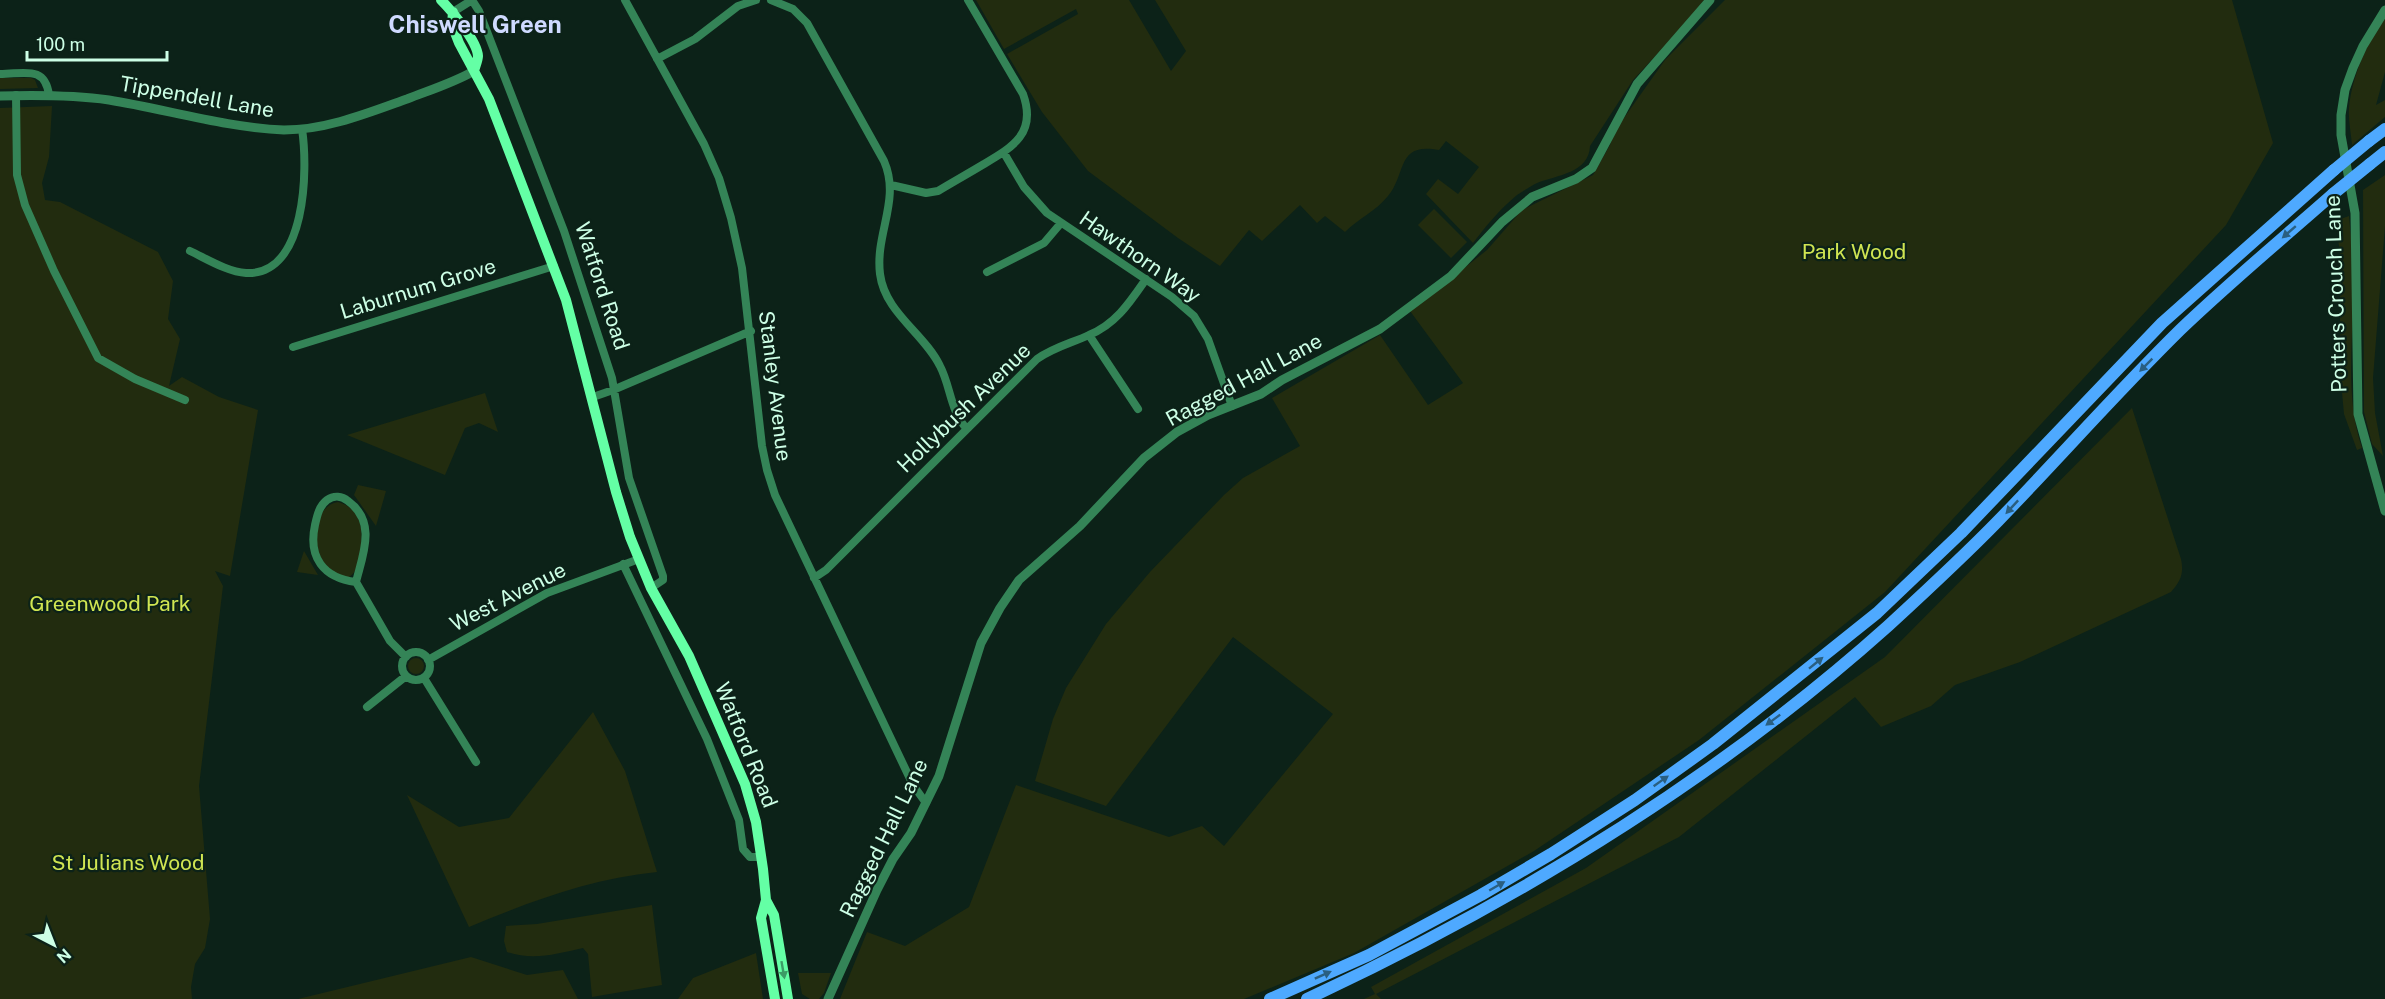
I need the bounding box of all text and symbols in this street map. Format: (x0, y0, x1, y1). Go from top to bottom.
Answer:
district label: Chiswell Green (388, 10, 562, 38)
scale bar (27, 24, 166, 62)
text: 100 m (36, 34, 85, 55)
street label: Tippendell Lane (118, 71, 276, 122)
street label: Potters Crouch Lane (2320, 195, 2351, 393)
street label: Hawthorn Way (1075, 206, 1206, 308)
street label: Watford Road (570, 219, 635, 353)
one-way arrow (2282, 225, 2297, 238)
park label: Park Wood (1802, 239, 1906, 264)
street label: Laburnum Grove (337, 253, 499, 324)
street label: Stanley Avenue (754, 309, 797, 463)
street label: Ragged Hall Lane (1161, 328, 1326, 431)
street label: Hollybush Avenue (892, 338, 1036, 478)
one-way arrow (2139, 358, 2153, 373)
one-way arrow (2005, 499, 2019, 514)
street label: West Avenue (446, 557, 570, 636)
park label: Greenwood Park (29, 591, 191, 616)
one-way arrow (1808, 656, 1824, 669)
street label: Watford Road (710, 678, 783, 811)
one-way arrow (1765, 714, 1781, 726)
street label: Ragged Hall Lane (834, 754, 933, 921)
one-way arrow (1654, 776, 1669, 788)
park label: St Julians Wood (51, 850, 205, 875)
one-way arrow (1489, 880, 1505, 891)
north arrow (24, 915, 84, 975)
text: N (53, 945, 75, 967)
one-way arrow (779, 960, 788, 979)
one-way arrow (1315, 970, 1333, 980)

